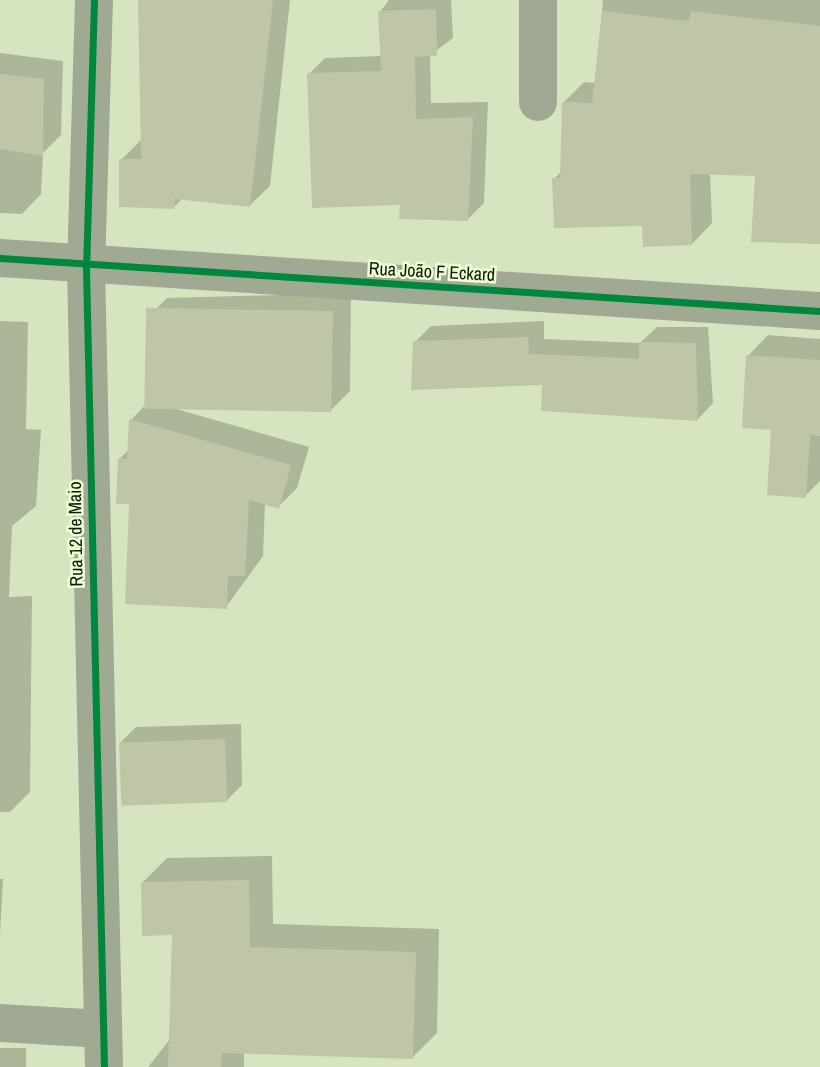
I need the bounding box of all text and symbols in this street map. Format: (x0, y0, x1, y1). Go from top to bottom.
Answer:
street label: Rua João F Eckard (368, 258, 496, 286)
street label: Rua 12 de Maio (64, 481, 88, 587)

